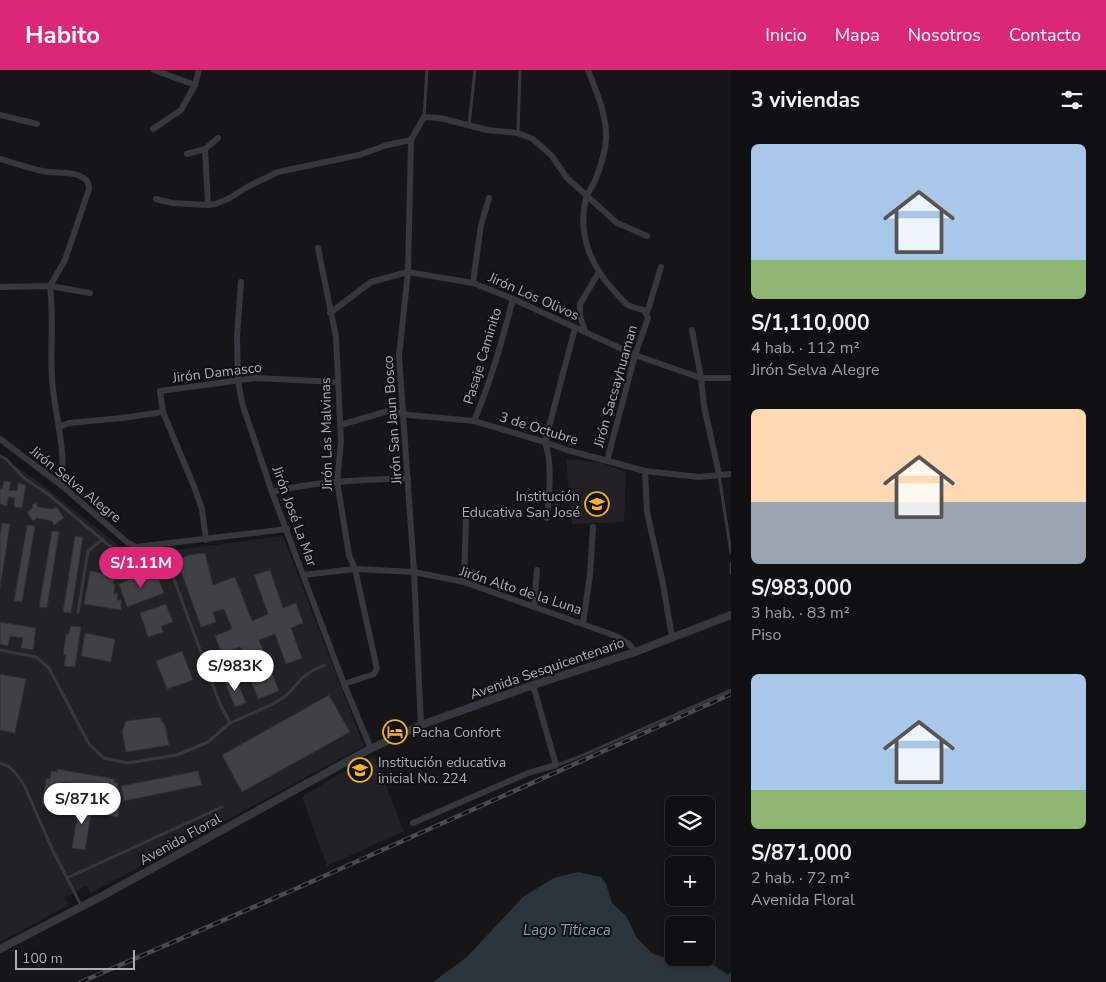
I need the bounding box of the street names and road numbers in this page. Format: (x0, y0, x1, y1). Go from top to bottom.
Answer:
street label: Jirón Los Olivos (485, 268, 582, 325)
street label: Pasaje Caminito (459, 305, 506, 407)
street label: Jirón Sacsayhuaman (589, 323, 642, 450)
street label: Jirón San Jaun Bosco (379, 355, 407, 486)
street label: Jirón Damasco (170, 358, 263, 388)
street label: Jirón Las Malvinas (316, 377, 337, 492)
street label: 3 de Octubre (497, 407, 581, 450)
street label: Jirón Selva Alegre (25, 441, 125, 527)
street label: Jirón José La Mar (267, 463, 321, 569)
street label: Jirón Alto de la Luna (456, 561, 584, 619)
street label: Avenida Sesquicentenario (467, 633, 627, 704)
street label: Avenida Floral (136, 809, 225, 870)

